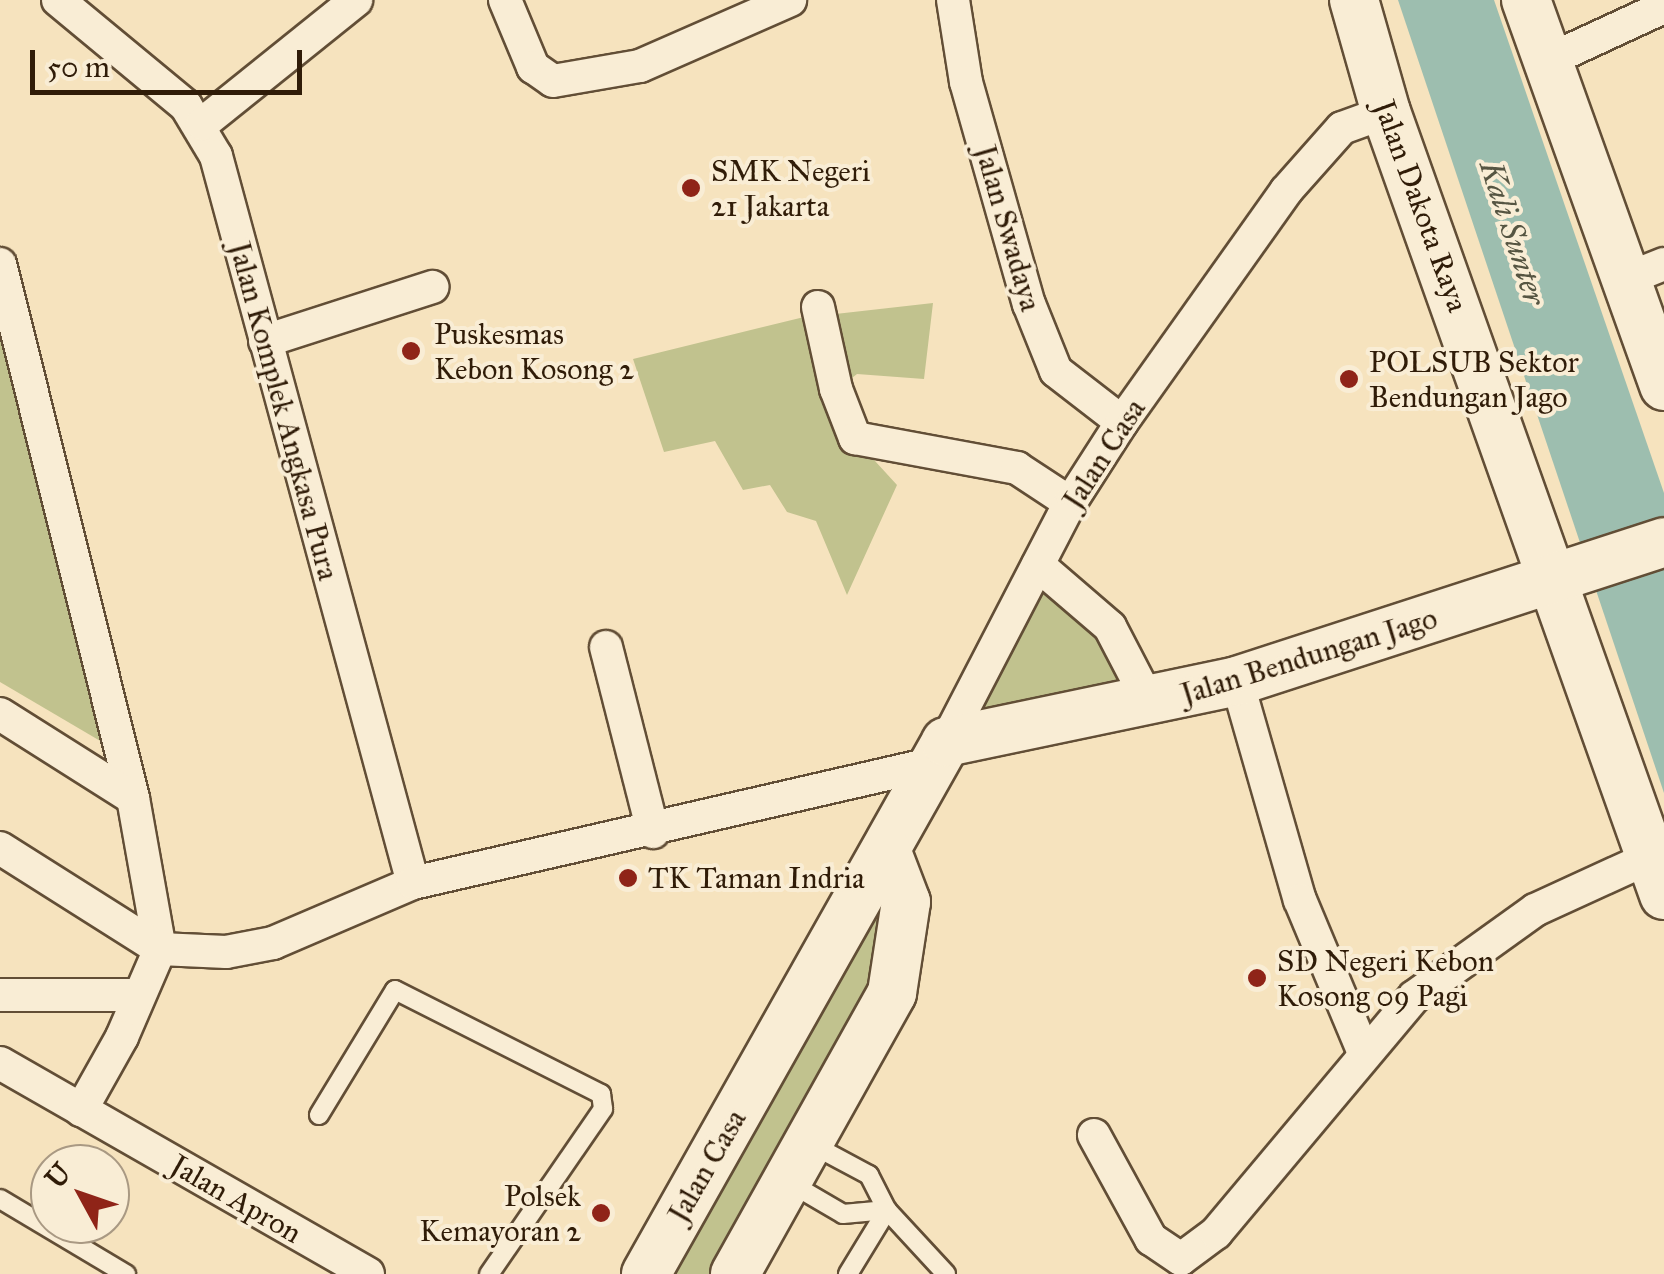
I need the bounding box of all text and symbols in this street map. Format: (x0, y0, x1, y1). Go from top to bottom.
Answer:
scale bar (35, 30, 308, 92)
text: 50 m (47, 49, 110, 85)
street label: Jalan Dakota Raya (1366, 95, 1476, 317)
street label: Jalan Swadaya (967, 141, 1049, 315)
place label: SMK Negeri 21 Jakarta (711, 153, 870, 224)
water label: Kali Sunter (1471, 156, 1553, 310)
marker: SMK Negeri 21 Jakarta (680, 177, 702, 199)
street label: Jalan Komplek Angkasa Pura (221, 238, 347, 584)
place label: Puskesmas Kebon Kosong 2 (434, 316, 634, 386)
marker: Puskesmas Kebon Kosong 2 (398, 338, 424, 364)
place label: POLSUB Sektor Bendungan Jago (1369, 344, 1579, 414)
marker: POLSUB Sektor Bendungan Jago (1338, 368, 1360, 390)
street label: Jalan Casa (1055, 392, 1153, 516)
street label: Jalan Bendungan Jago (1176, 600, 1442, 712)
place label: TK Taman Indria (648, 860, 865, 896)
marker: TK Taman Indria (617, 867, 639, 889)
place label: SD Negeri Kebon Kosong 09 Pagi (1277, 943, 1494, 1014)
marker: SD Negeri Kebon Kosong 09 Pagi (1246, 967, 1268, 989)
street label: Jalan Casa (660, 1103, 754, 1229)
north arrow (30, 1144, 130, 1244)
street label: Jalan Apron (164, 1147, 308, 1251)
text: U (38, 1156, 79, 1195)
place label: Polsek Kemayoran 2 (420, 1178, 581, 1248)
marker: Polsek Kemayoran 2 (590, 1202, 612, 1224)

